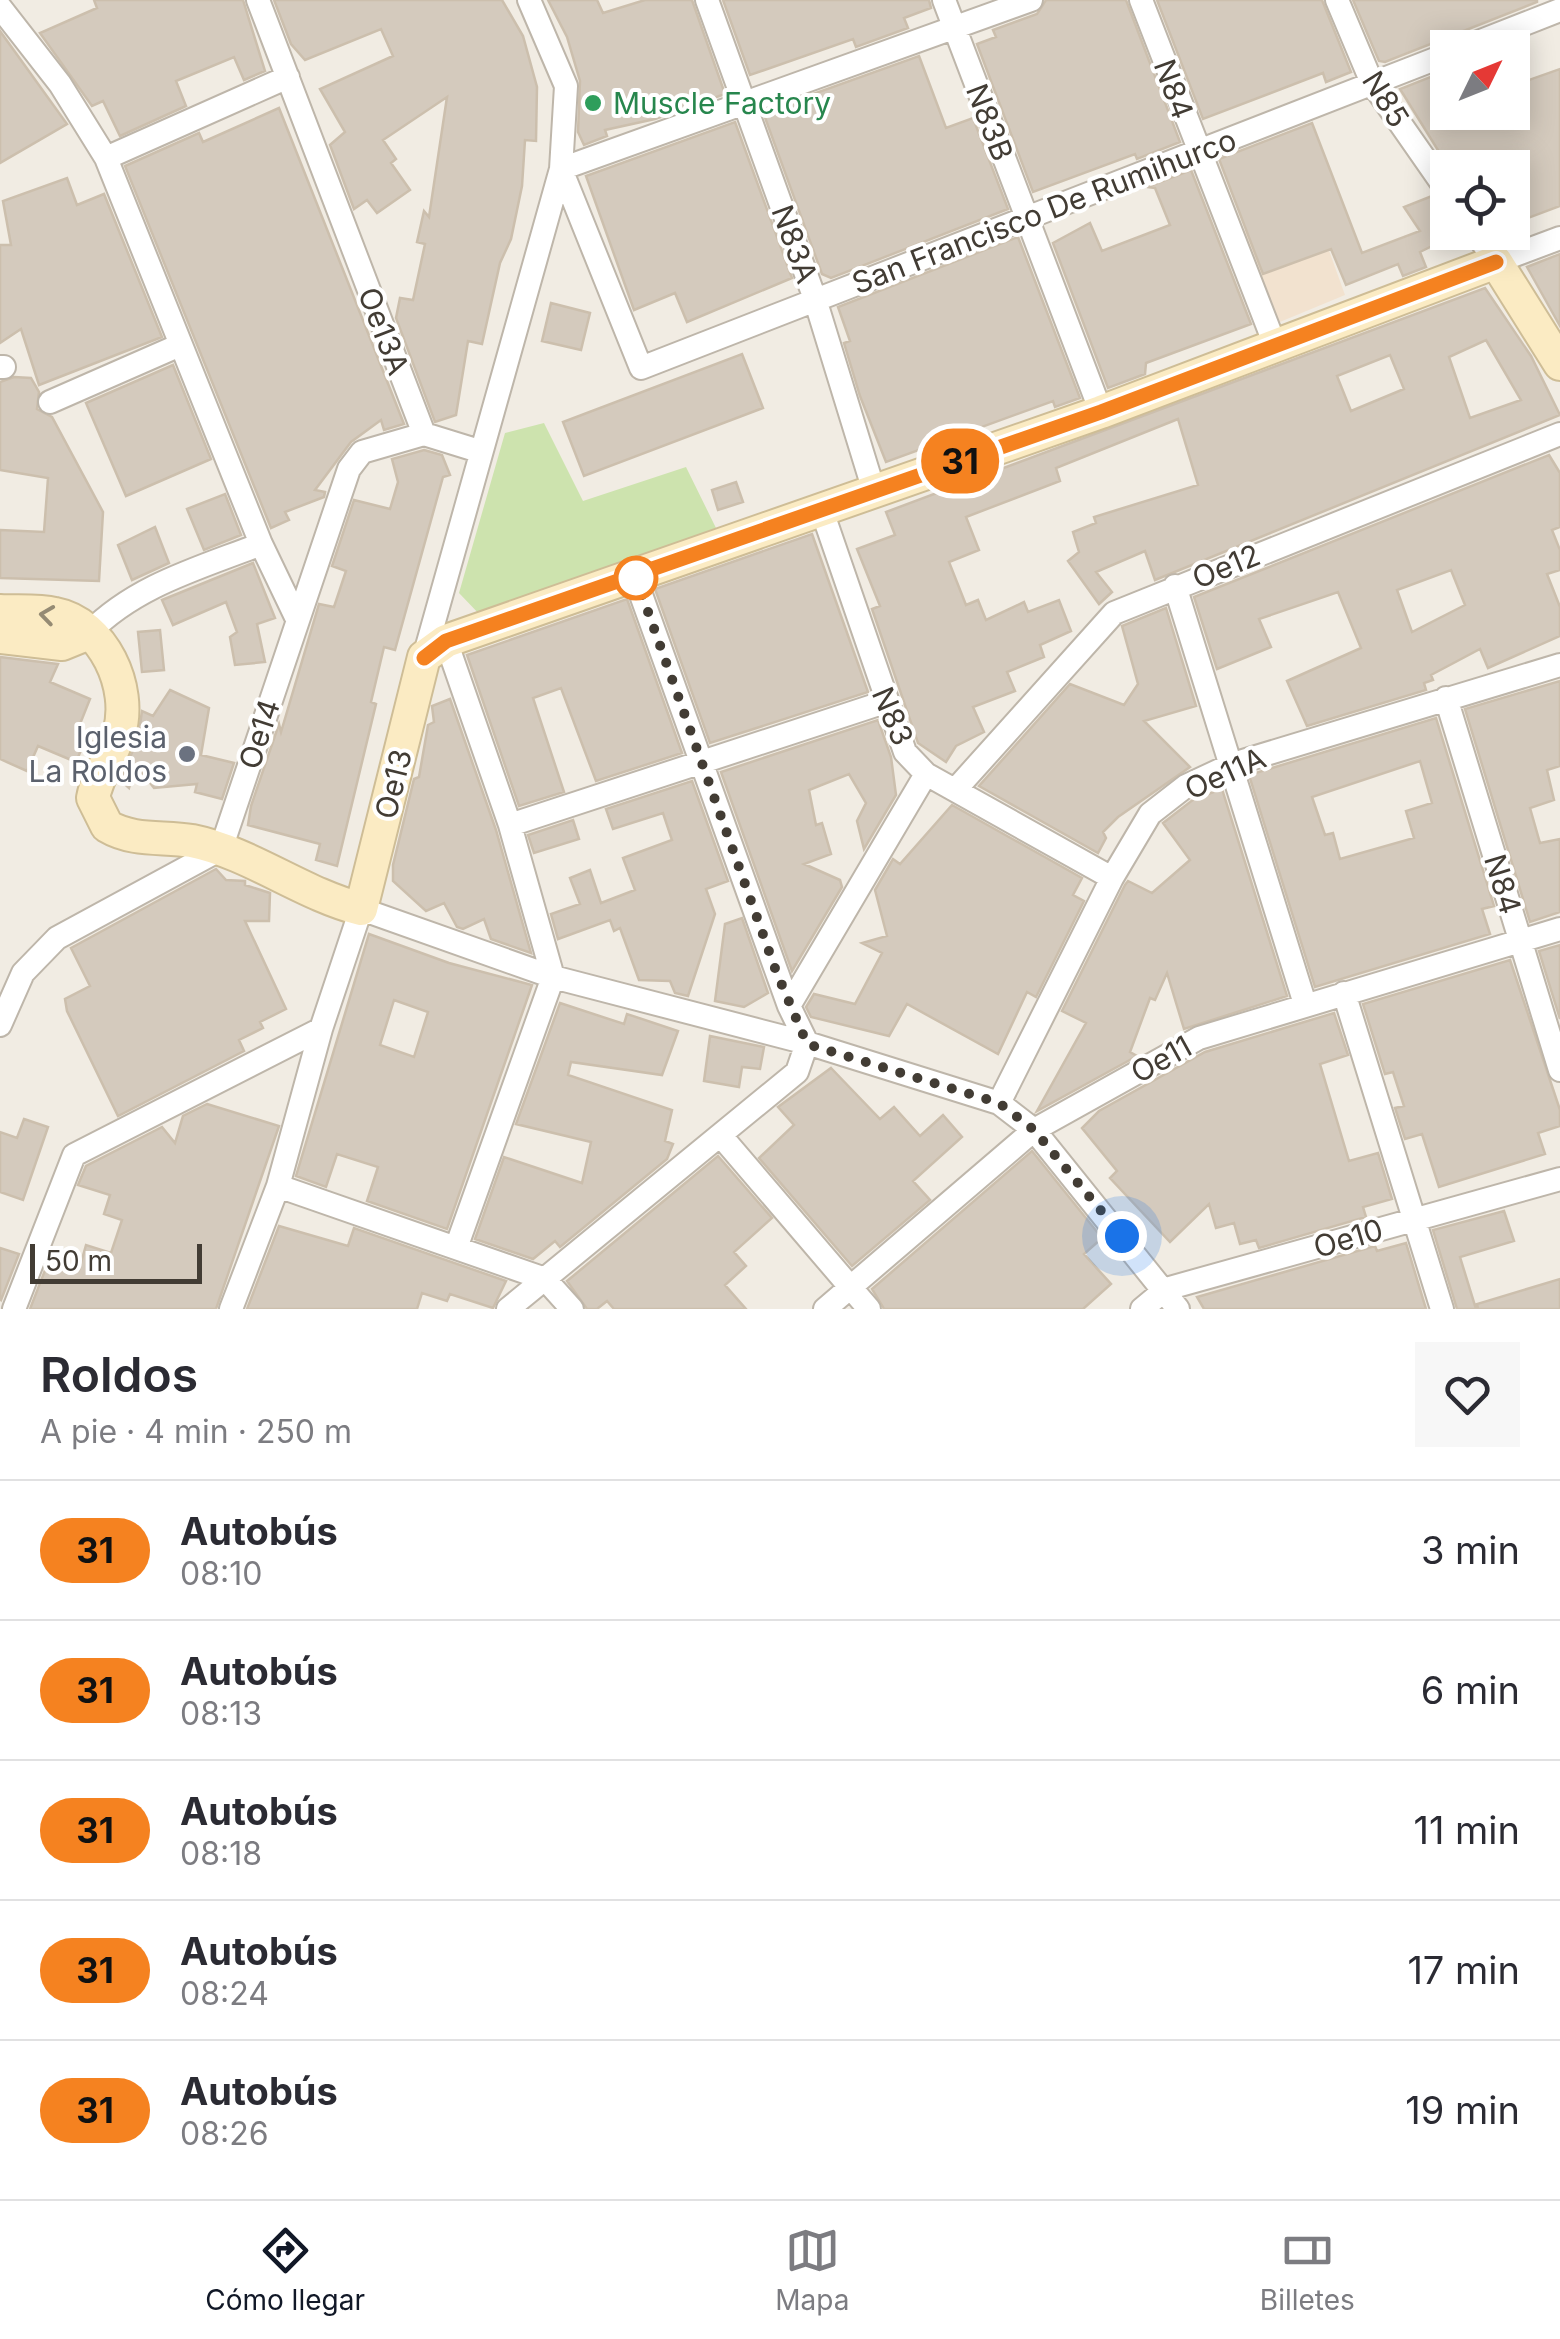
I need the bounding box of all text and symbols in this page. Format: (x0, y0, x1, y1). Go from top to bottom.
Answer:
north arrow (1430, 30, 1530, 130)
map controls (1430, 30, 1530, 250)
street label: N84 (1147, 54, 1201, 124)
street label: N85 (1355, 64, 1417, 134)
street label: N83B (959, 79, 1021, 165)
place label: Muscle Factory (613, 85, 831, 121)
marker: Muscle Factory (582, 92, 604, 114)
street label: San Francisco De Rumihurco (847, 121, 1241, 301)
button: locate (1430, 150, 1530, 250)
street label: N83A (764, 200, 826, 288)
street label: Oe13A (351, 282, 417, 380)
line badge: 31 (915, 428, 1005, 494)
text: 31 (941, 440, 979, 482)
street label: Oe12 (1187, 536, 1265, 596)
unlabelled marker (615, 557, 657, 599)
one-way arrow (39, 605, 55, 626)
street label: N83 (865, 681, 921, 751)
street label: Oe14 (231, 695, 287, 773)
place label: Iglesia La Roldos (28, 719, 167, 789)
street label: Oe11A (1179, 739, 1271, 807)
marker: Iglesia La Roldos (176, 743, 198, 765)
street label: Oe13 (367, 746, 419, 822)
street label: N84 (1477, 850, 1529, 918)
street label: Oe11 (1124, 1028, 1198, 1090)
your location (1097, 1211, 1147, 1261)
street label: Oe10 (1309, 1211, 1387, 1265)
scale bar (30, 1239, 202, 1284)
text: 50 m (45, 1244, 112, 1278)
button: heart (1415, 1342, 1520, 1447)
text: Roldos (40, 1345, 198, 1404)
text: A pie · 4 min · 250 m (40, 1412, 352, 1451)
text: Autobús (180, 1508, 338, 1554)
text: 3 min (1421, 1527, 1520, 1573)
text: 31 (76, 1529, 114, 1571)
text: 08:10 (180, 1554, 262, 1593)
text: Autobús (180, 1648, 338, 1694)
text: 6 min (1421, 1667, 1520, 1713)
text: 31 (76, 1669, 114, 1711)
text: 08:13 (180, 1694, 262, 1733)
text: Autobús (180, 1788, 338, 1834)
text: 11 min (1413, 1807, 1520, 1853)
text: 31 (76, 1809, 114, 1851)
text: 08:18 (180, 1834, 262, 1873)
text: Autobús (180, 1928, 338, 1974)
text: 17 min (1407, 1947, 1520, 1993)
text: 31 (76, 1949, 114, 1991)
text: 08:24 (180, 1974, 269, 2013)
text: Autobús (180, 2068, 338, 2114)
text: 19 min (1405, 2087, 1520, 2133)
text: 31 (76, 2089, 114, 2131)
text: 08:26 (180, 2114, 269, 2153)
tab: Cómo llegar (205, 2223, 365, 2317)
tab: Mapa (775, 2223, 849, 2317)
tab: Billetes (1260, 2223, 1355, 2317)

